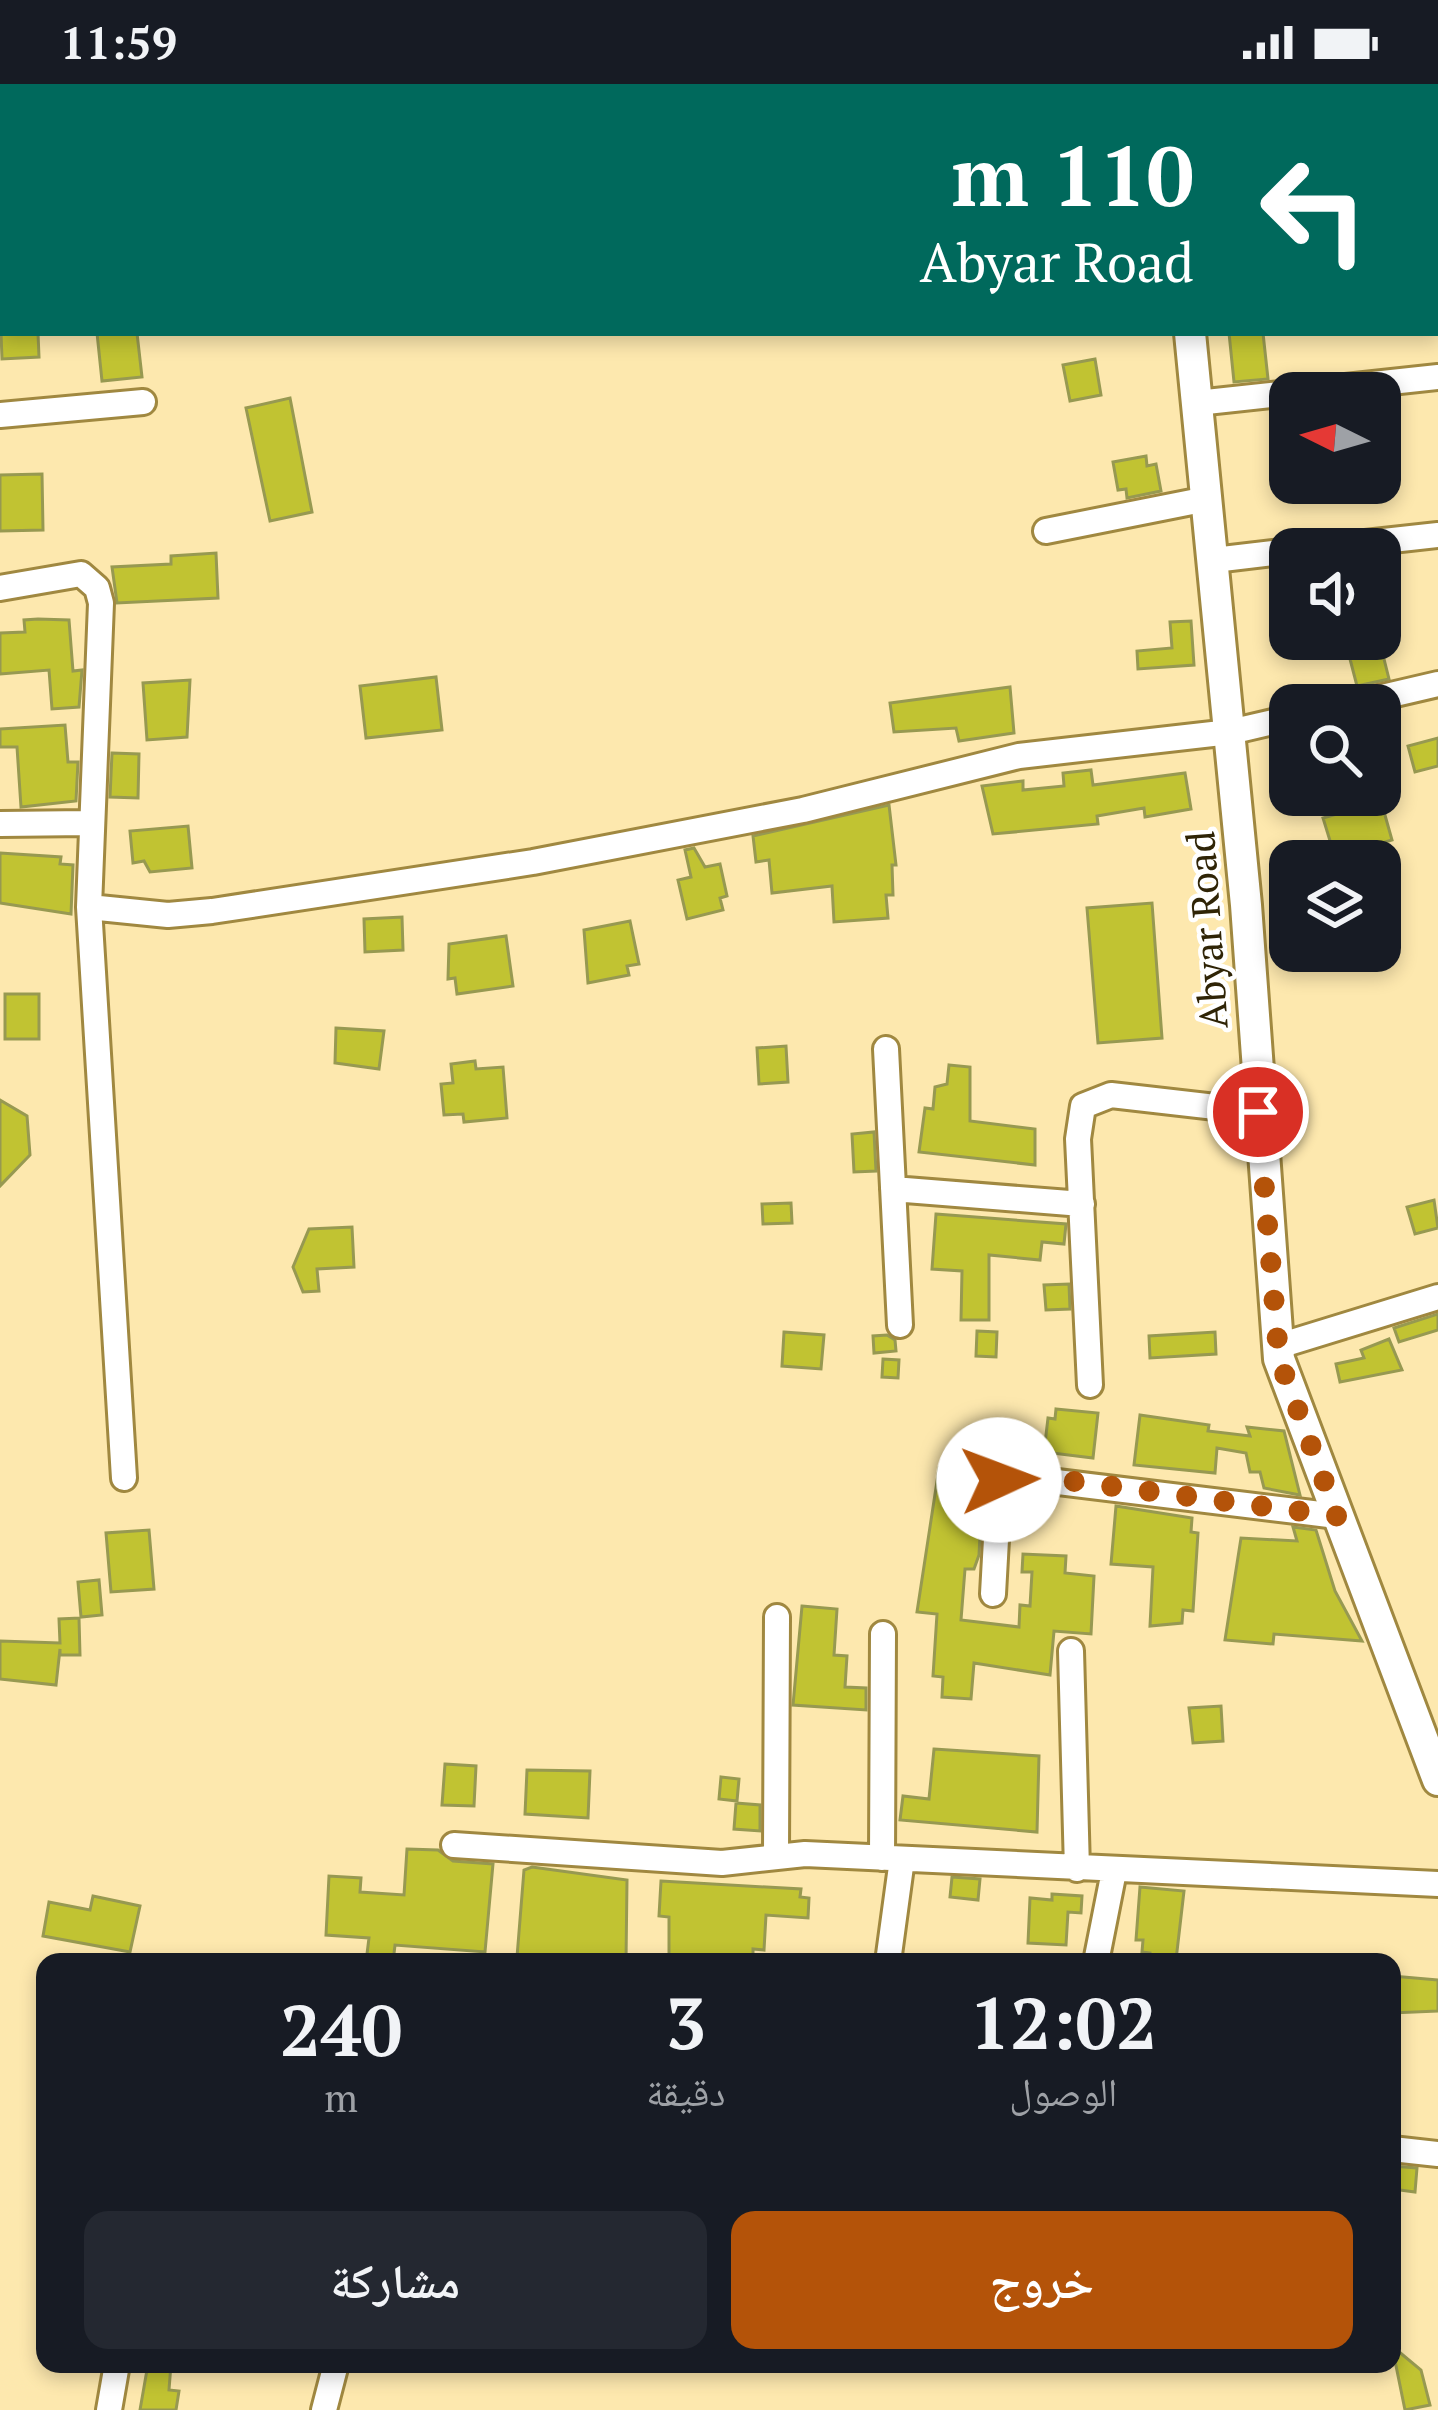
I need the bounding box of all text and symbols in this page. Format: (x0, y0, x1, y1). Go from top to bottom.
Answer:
text: 11:59 (60, 12, 177, 72)
text: 110 m (951, 119, 1194, 230)
icon: left (1236, 132, 1392, 288)
text: Abyar Road (920, 226, 1194, 297)
north arrow (1269, 372, 1401, 504)
map controls (1269, 372, 1401, 972)
button: sound (1269, 528, 1401, 660)
button: search (1269, 684, 1401, 816)
street label: Abyar Road (1173, 829, 1239, 1031)
button: layers (1269, 840, 1401, 972)
pin (1207, 1061, 1309, 1163)
icon: arrive (1225, 1079, 1291, 1145)
position arrow (936, 1417, 1062, 1543)
text: 3 (665, 1974, 706, 2070)
text: 12:02 (970, 1974, 1157, 2070)
text: 240 (280, 1981, 402, 2077)
text: دقيقة (646, 2065, 725, 2117)
text: الوصول (1009, 2065, 1117, 2117)
text: m (324, 2071, 358, 2123)
button: مشاركة (84, 2211, 707, 2349)
button: خروج (731, 2211, 1353, 2349)

